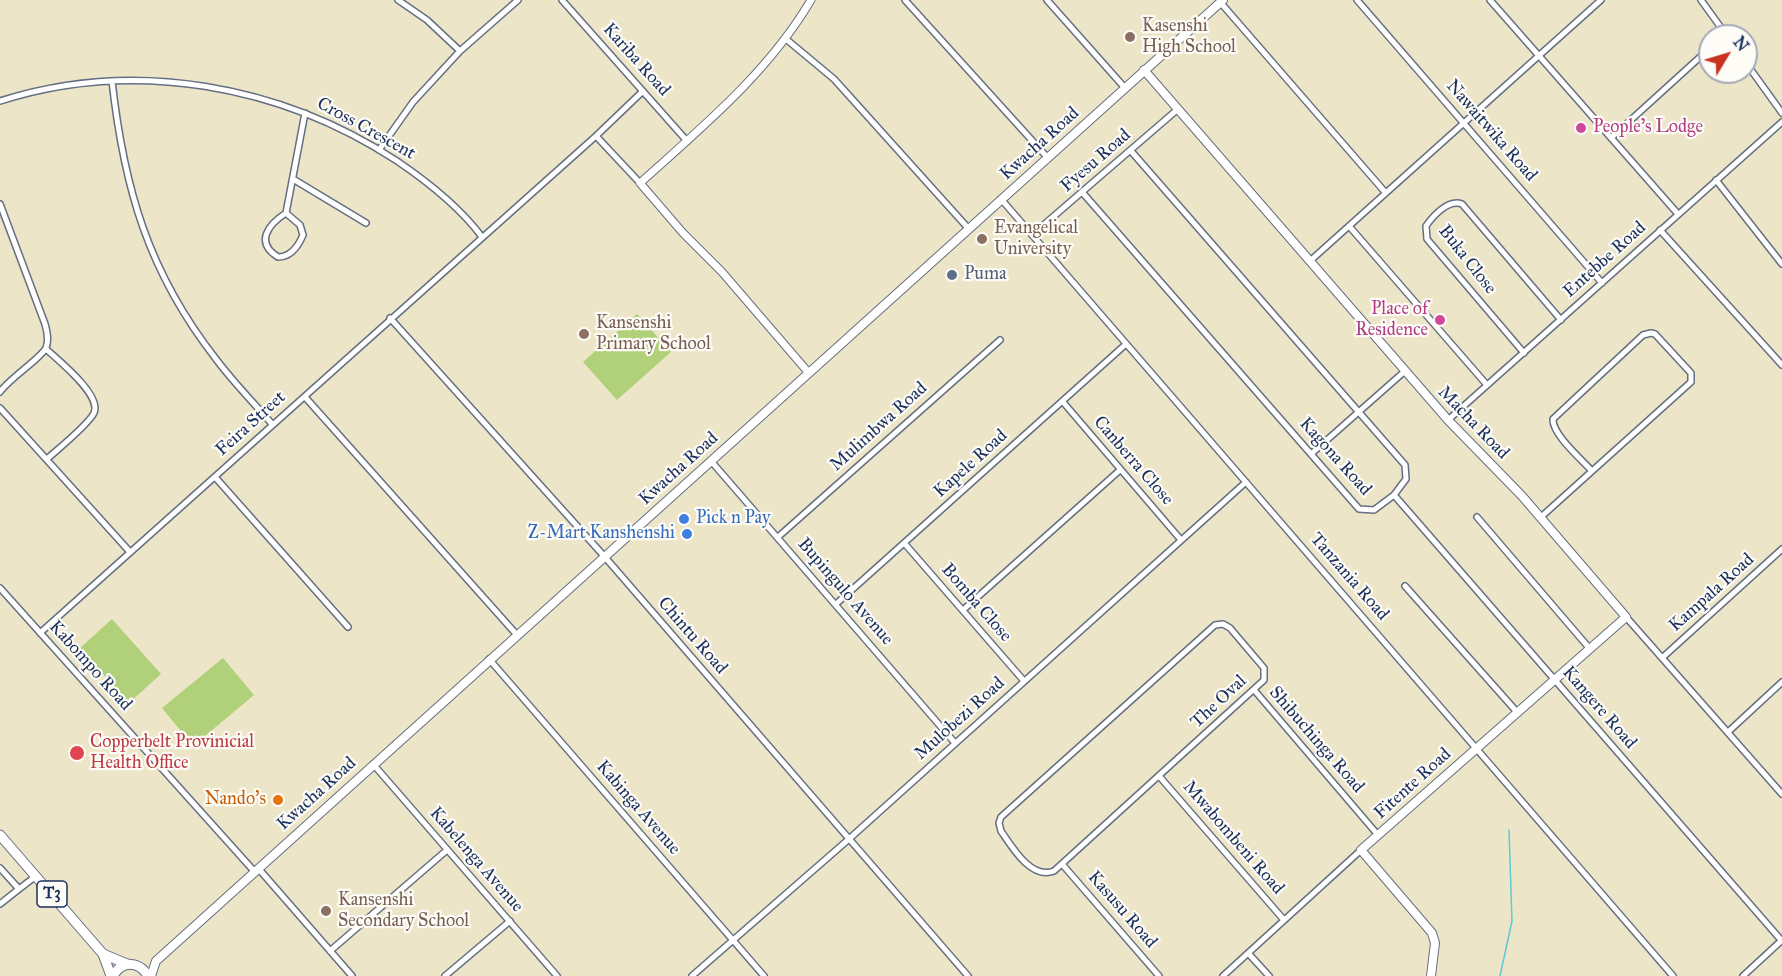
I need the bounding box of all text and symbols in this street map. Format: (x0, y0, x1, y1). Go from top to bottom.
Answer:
place label: Kasenshi High School (1142, 16, 1236, 58)
street label: Kariba Road (598, 19, 674, 101)
north arrow (1698, 24, 1758, 84)
marker: Kasenshi High School (1123, 30, 1137, 44)
text: N (1729, 33, 1753, 55)
street label: Nawaitwika Road (1441, 76, 1541, 186)
street label: Cross Crescent (313, 93, 419, 165)
street label: Kwacha Road (996, 103, 1084, 185)
place label: People's Lodge (1593, 117, 1703, 139)
marker: People's Lodge (1574, 121, 1588, 135)
street label: Fyesu Road (1057, 125, 1135, 197)
street label: Entebbe Road (1559, 217, 1651, 303)
place label: Evangelical University (994, 218, 1078, 260)
street label: Buka Close (1433, 221, 1501, 299)
marker: Evangelical University (975, 232, 989, 246)
place label: Puma (964, 264, 1007, 286)
marker: Puma (945, 268, 959, 282)
place label: Place of Residence (1355, 299, 1428, 342)
place label: Kansenshi Primary School (596, 313, 711, 356)
marker: Place of Residence (1433, 313, 1447, 327)
marker: Kansenshi Primary School (577, 327, 591, 341)
street label: Mulimbwa Road (826, 378, 932, 476)
street label: Macha Road (1433, 382, 1513, 464)
street label: Feira Street (212, 387, 290, 461)
street label: Canberra Close (1088, 412, 1178, 510)
street label: Kagona Road (1294, 414, 1376, 500)
street label: Kapele Road (930, 425, 1012, 503)
street label: Kwacha Road (635, 428, 723, 510)
place label: Pick n Pay (696, 508, 770, 530)
marker: Pick n Pay (677, 512, 691, 526)
place label: Z-Mart Kanshenshi (528, 523, 675, 545)
marker: Z-Mart Kanshenshi (680, 527, 694, 541)
street label: Tanzania Road (1305, 529, 1393, 625)
street label: Bupingulo Avenue (792, 534, 898, 650)
street label: Kampala Road (1665, 549, 1759, 637)
street label: Bomba Close (936, 559, 1016, 647)
street label: Chintu Road (653, 593, 731, 679)
street label: Kabompo Road (44, 616, 136, 716)
street label: Kangere Road (1557, 662, 1641, 754)
street label: The Oval (1187, 671, 1251, 733)
street label: Mulobezi Road (911, 673, 1009, 765)
street label: Shibuchinga Road (1264, 682, 1368, 798)
place label: Copperbelt Provinicial Health Office (90, 732, 254, 774)
marker: Copperbelt Provinicial Health Office (68, 744, 86, 762)
street label: Fitente Road (1370, 744, 1456, 824)
street label: Kwacha Road (273, 753, 361, 835)
street label: Kabinga Avenue (591, 757, 685, 859)
street label: Mwabombeni Road (1178, 777, 1288, 899)
place label: Nando's (205, 789, 266, 811)
marker: Nando's (271, 793, 285, 807)
street label: Kabelenga Avenue (424, 803, 528, 917)
street label: Kasusu Road (1083, 867, 1161, 953)
road number: T3 (37, 881, 67, 907)
place label: Kansenshi Secondary School (338, 890, 469, 932)
marker: Kansenshi Secondary School (319, 904, 333, 918)

